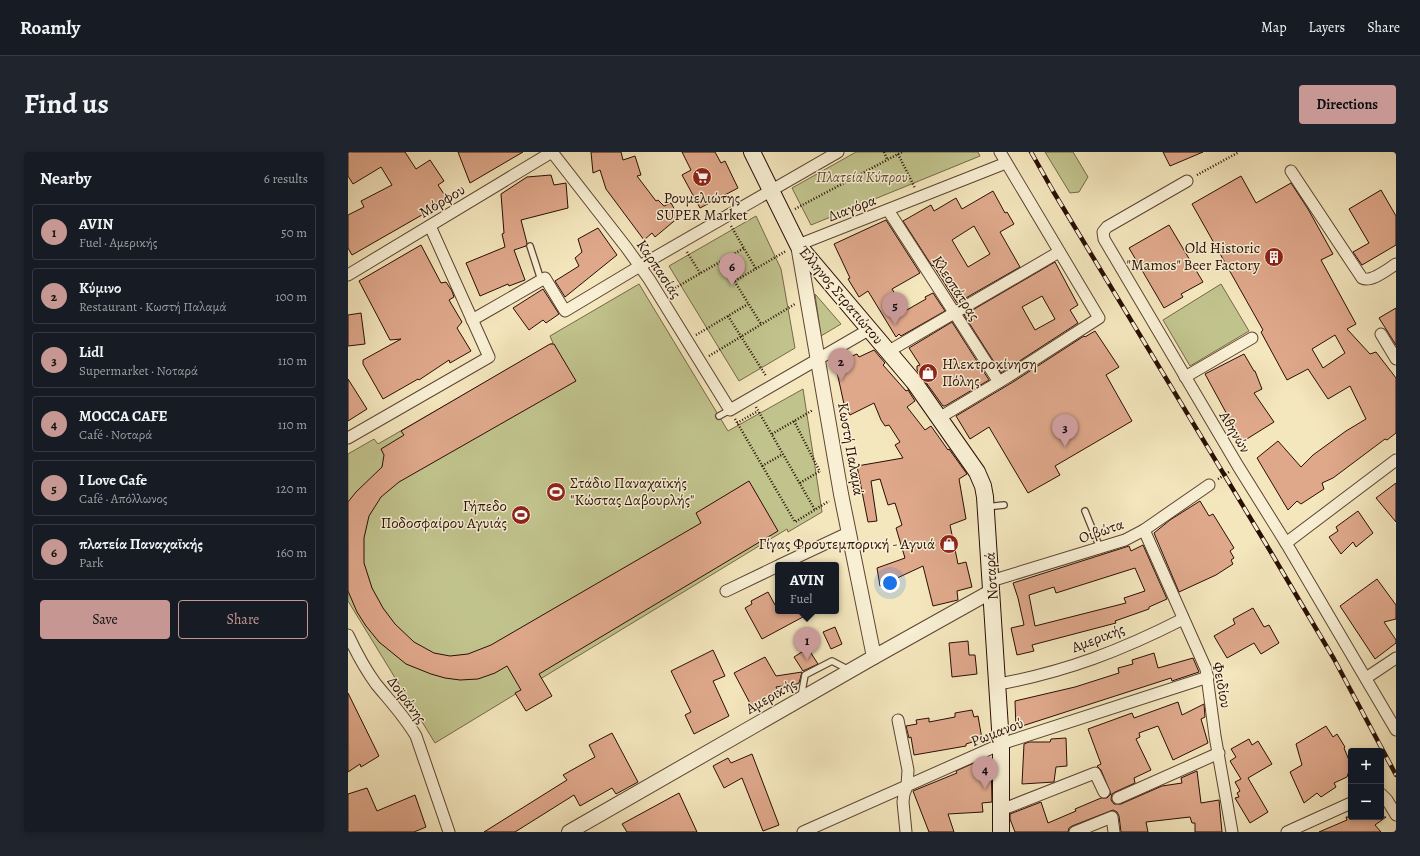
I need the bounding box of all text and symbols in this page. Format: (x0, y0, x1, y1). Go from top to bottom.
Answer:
text: Roamly (20, 15, 80, 41)
text: Map (1261, 18, 1287, 37)
text: Layers (1309, 18, 1345, 37)
text: Share (1367, 18, 1400, 37)
text: Find us (24, 85, 109, 123)
button: Directions (1299, 85, 1396, 124)
supermarket icon: Ρουμελιώτης SUPER Market (691, 166, 713, 188)
text: Nearby (40, 167, 91, 190)
park label: Πλατεία Κύπρου (816, 167, 908, 187)
text: 6 results (264, 170, 308, 187)
street label: Μόρφου (415, 179, 469, 223)
place label: Ρουμελιώτης SUPER Market (656, 188, 748, 225)
street label: Διαγόρα (825, 190, 879, 226)
text: AVIN (79, 214, 113, 234)
text: 1 (52, 224, 56, 241)
text: 50 m (281, 224, 307, 241)
text: Fuel · Αμερικής (79, 234, 157, 251)
street label: Καρπασίας (632, 236, 686, 302)
place label: Old Historic "Mamos" Beer Factory (1126, 238, 1260, 275)
street label: Έλληνος Στρατιώτου (794, 242, 888, 348)
building icon: Old Historic "Mamos" Beer Factory (1263, 246, 1285, 268)
street label: Κλεοπάτρας (927, 252, 985, 324)
pin: 6 (719, 253, 745, 286)
text: Κύμινο (79, 278, 121, 298)
text: 2 (51, 288, 57, 305)
text: 100 m (275, 288, 307, 305)
pin: 5 (882, 292, 908, 325)
text: Restaurant · Κωστή Παλαμά (79, 298, 227, 315)
text: Lidl (79, 342, 103, 362)
pin: 2 (828, 348, 854, 381)
text: 3 (51, 352, 57, 369)
text: 110 m (278, 352, 307, 369)
place label: Ηλεκτροκίνηση Πόλης (942, 354, 1037, 391)
text: Supermarket · Νοταρά (79, 362, 198, 379)
shop icon: Ηλεκτροκίνηση Πόλης (917, 362, 939, 384)
street label: Κωστή Παλαμά (833, 401, 869, 497)
text: MOCCA CAFE (79, 406, 167, 426)
street label: Αθηνών (1214, 406, 1255, 457)
pin: 3 (1052, 414, 1078, 447)
text: 4 (51, 416, 57, 433)
text: 110 m (278, 416, 307, 433)
text: Café · Νοταρά (79, 426, 152, 443)
text: I Love Cafe (79, 470, 147, 490)
place label: Στάδιο Παναχαϊκής "Κώστας Δαβουρλής" (570, 473, 695, 510)
text: 5 (51, 480, 57, 497)
text: 120 m (276, 480, 307, 497)
sports icon: Στάδιο Παναχαϊκής "Κώστας Δαβουρλής" (545, 481, 567, 503)
text: Café · Απόλλωνος (79, 490, 168, 507)
place label: Γήπεδο Ποδοσφαίρου Αγυιάς (381, 496, 507, 533)
sports icon: Γήπεδο Ποδοσφαίρου Αγυιάς (510, 504, 532, 526)
street label: Οιβώτα (1076, 514, 1126, 548)
shop icon: Γίγας Φρουτεμπορική - Αγυιά (938, 533, 960, 555)
text: πλατεία Παναχαϊκής (79, 534, 203, 554)
place label: Γίγας Φρουτεμπορική - Αγυιά (758, 534, 935, 554)
text: 6 (51, 544, 57, 561)
text: 160 m (276, 544, 307, 561)
street label: Νοταρά (979, 551, 1003, 601)
text: Park (79, 554, 103, 571)
popup (775, 562, 839, 614)
text: AVIN (790, 570, 824, 590)
your location (880, 573, 900, 593)
text: Fuel (790, 590, 812, 607)
button: Save (40, 600, 170, 639)
button: Share (178, 600, 308, 639)
street label: Αμερικής (1068, 619, 1127, 658)
pin: 1 (794, 627, 820, 660)
street label: Φειδίου (1208, 660, 1236, 710)
street label: Δοϊράνης (383, 672, 431, 728)
street label: Αμερικής (741, 673, 800, 719)
street label: Ρωμανού (968, 713, 1026, 751)
map controls (1348, 748, 1384, 820)
button: + (1348, 748, 1384, 784)
pin: 4 (972, 756, 998, 789)
button: − (1348, 784, 1384, 820)

